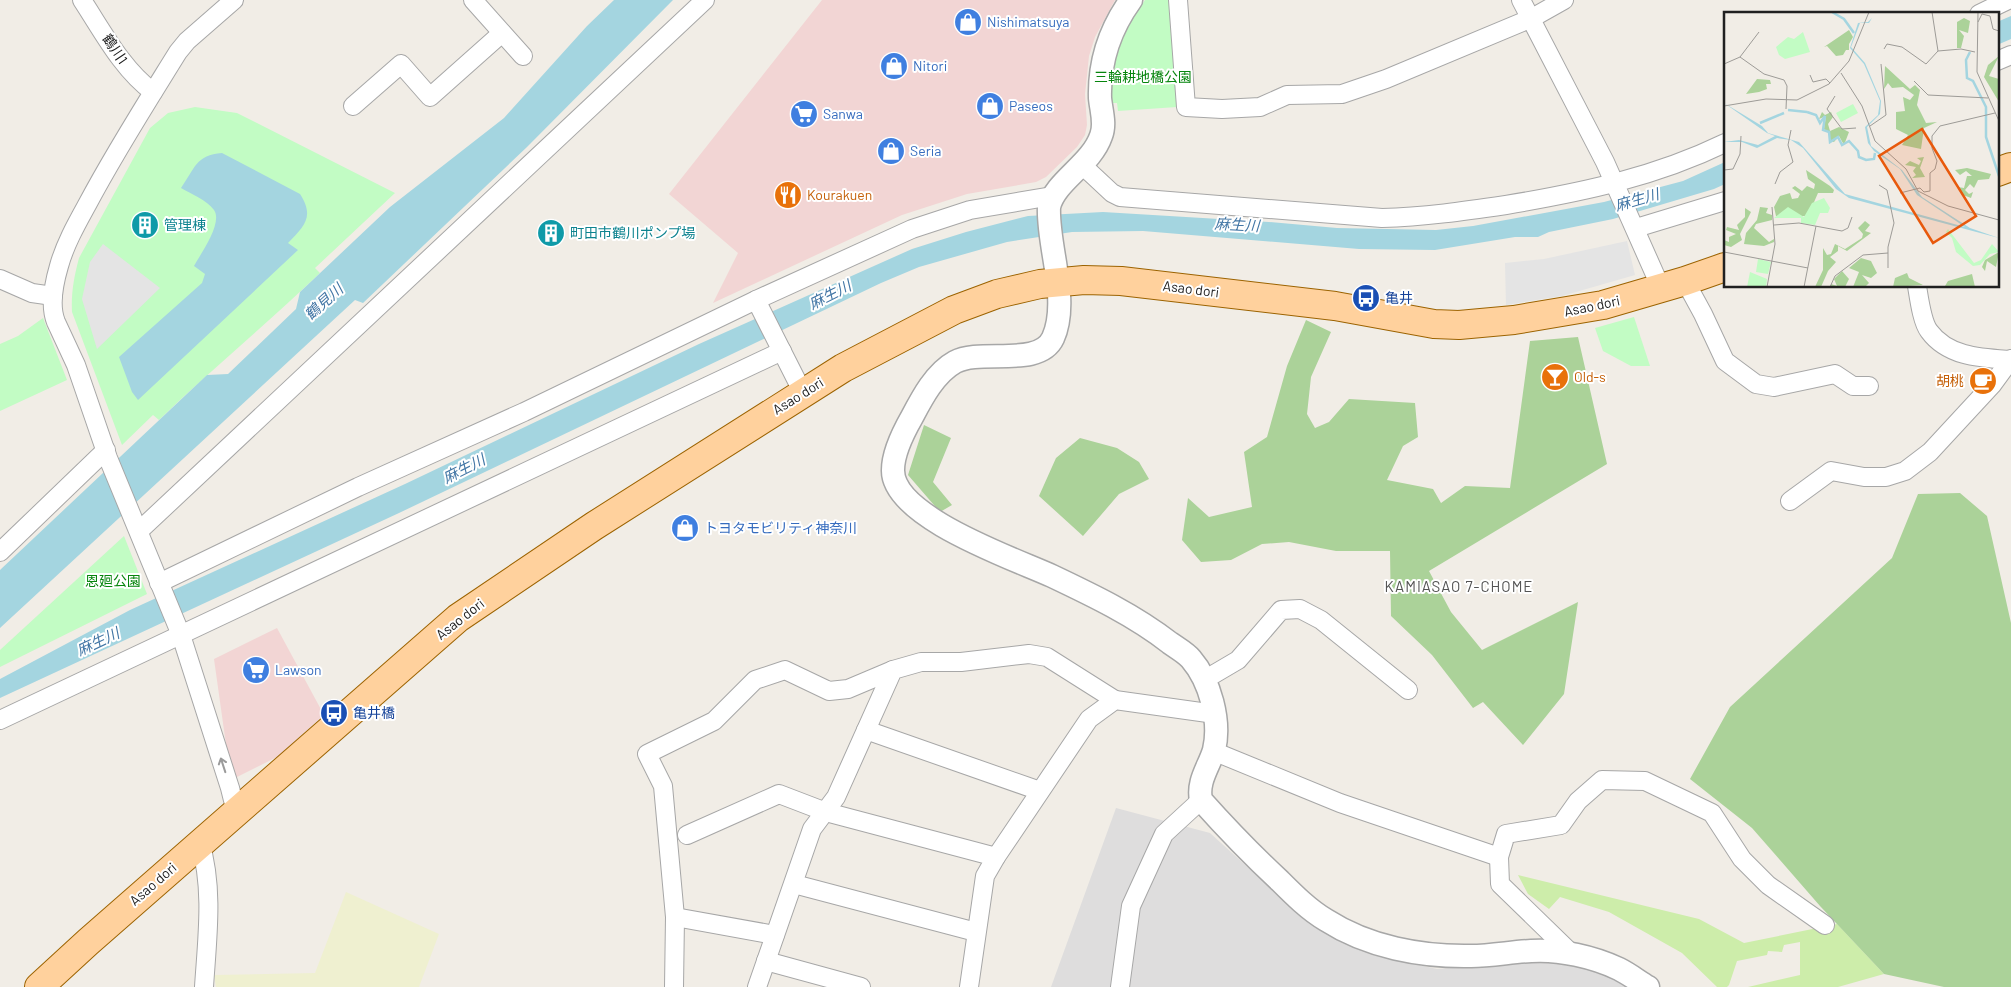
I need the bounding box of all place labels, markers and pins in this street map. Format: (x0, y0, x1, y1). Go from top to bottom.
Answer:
shop icon: Nishimatsuya (953, 7, 983, 37)
place label: Nishimatsuya (987, 13, 1069, 30)
shop icon: Nitori (879, 51, 909, 81)
place label: Nitori (913, 57, 947, 74)
shop icon: Paseos (975, 91, 1005, 121)
place label: Paseos (1009, 97, 1053, 114)
supermarket icon: Sanwa (789, 99, 819, 129)
place label: Sanwa (823, 105, 863, 122)
shop icon: Seria (876, 136, 906, 166)
place label: Seria (910, 142, 941, 159)
restaurant icon: Kourakuen (773, 180, 803, 210)
place label: Kourakuen (807, 186, 872, 203)
building icon: 管理棟 (130, 210, 160, 240)
place label: 管理棟 (164, 216, 206, 233)
building icon: 町田市鶴川ポンプ場 (536, 218, 566, 248)
place label: 町田市鶴川ポンプ場 (570, 224, 696, 241)
bus stop icon: 亀井 (1351, 283, 1381, 313)
place label: 亀井 (1385, 289, 1413, 306)
bar icon: Old-s (1540, 362, 1570, 392)
cafe icon: 胡桃 (1968, 366, 1998, 396)
place label: Old-s (1574, 368, 1606, 385)
place label: 胡桃 (1936, 372, 1964, 389)
shop icon: トヨタモビリティ神奈川 (670, 513, 700, 543)
place label: トヨタモビリティ神奈川 (704, 519, 857, 536)
supermarket icon: Lawson (241, 655, 271, 685)
place label: Lawson (275, 661, 322, 678)
bus stop icon: 亀井橋 (319, 698, 349, 728)
place label: 亀井橋 (353, 704, 395, 721)

